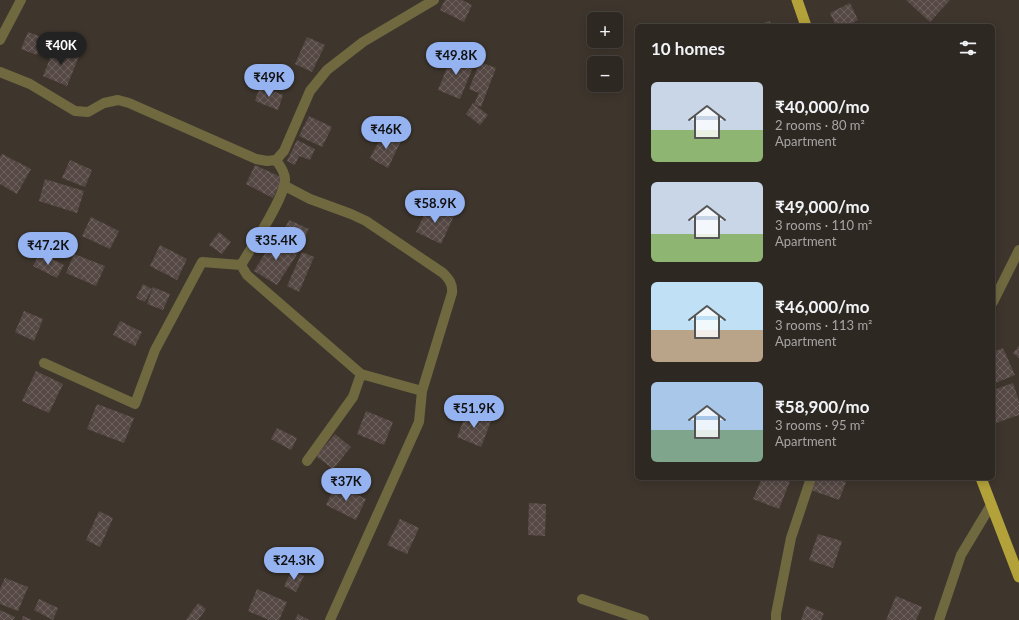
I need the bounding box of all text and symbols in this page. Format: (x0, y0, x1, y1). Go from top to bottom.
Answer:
map controls (587, 12, 623, 92)
button: + (587, 12, 623, 48)
pin: ₹40K (37, 32, 85, 66)
text: ₹40K (45, 37, 77, 53)
icon: filters (957, 37, 979, 59)
text: 10 homes (651, 38, 725, 59)
pin: ₹49.8K (423, 42, 489, 76)
text: ₹49.8K (435, 47, 477, 63)
button: − (587, 56, 623, 92)
pin: ₹49K (245, 64, 293, 98)
text: ₹49K (253, 69, 285, 85)
text: ₹40,000/mo (775, 96, 870, 117)
icon: home (683, 98, 731, 146)
pin: ₹46K (362, 116, 410, 150)
text: 2 rooms · 80 m² (775, 117, 865, 133)
text: ₹46K (370, 121, 402, 137)
text: Apartment (775, 133, 836, 149)
pin: ₹58.9K (402, 190, 468, 224)
text: ₹58.9K (414, 195, 456, 211)
text: ₹49,000/mo (775, 196, 870, 217)
icon: home (683, 198, 731, 246)
text: 3 rooms · 110 m² (775, 217, 872, 233)
pin: ₹35.4K (243, 227, 309, 261)
pin: ₹47.2K (15, 232, 81, 266)
text: ₹35.4K (255, 232, 297, 248)
text: Apartment (775, 233, 836, 249)
text: ₹47.2K (27, 237, 69, 253)
text: ₹46,000/mo (775, 296, 870, 317)
icon: home (683, 298, 731, 346)
text: 3 rooms · 113 m² (775, 317, 872, 333)
text: Apartment (775, 333, 836, 349)
pin: ₹51.9K (441, 395, 507, 429)
text: ₹58,900/mo (775, 396, 870, 417)
icon: home (683, 398, 731, 446)
text: ₹51.9K (453, 400, 495, 416)
text: 3 rooms · 95 m² (775, 417, 865, 433)
text: Apartment (775, 433, 836, 449)
pin: ₹37K (322, 468, 370, 502)
text: ₹37K (330, 473, 362, 489)
pin: ₹24.3K (261, 547, 327, 581)
text: ₹24.3K (273, 552, 315, 568)

